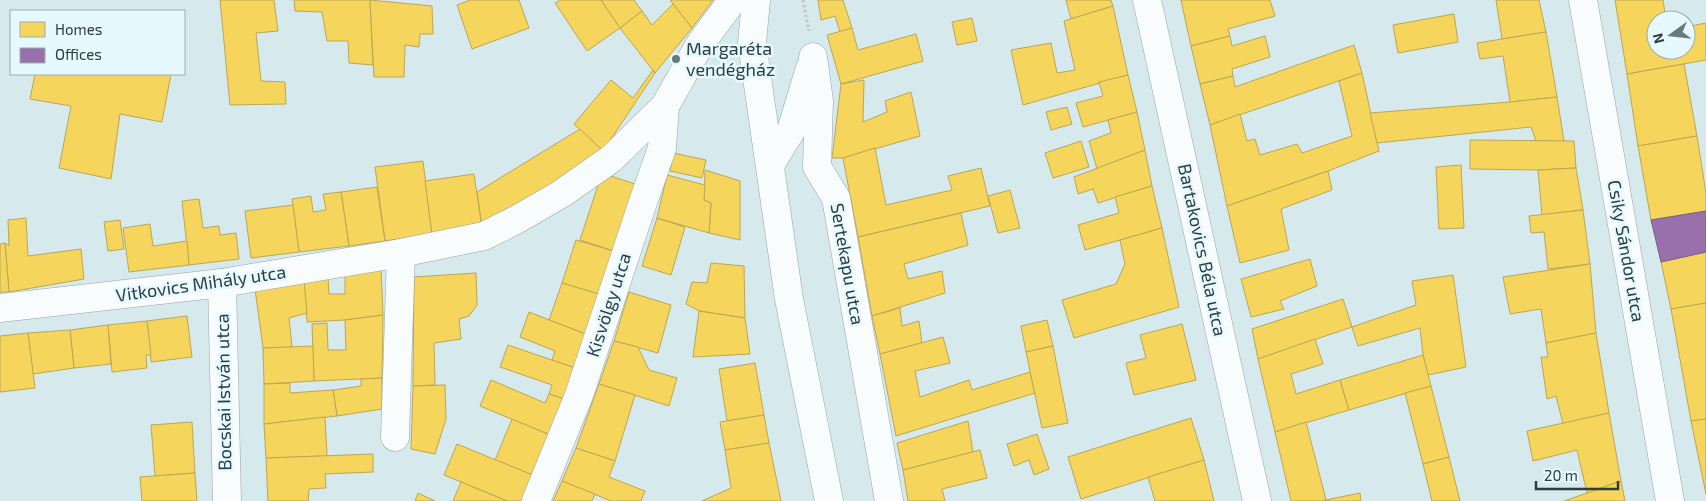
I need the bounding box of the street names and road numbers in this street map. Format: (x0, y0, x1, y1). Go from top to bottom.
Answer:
street label: Bartakovics Béla utca (1174, 162, 1232, 338)
street label: Csiky Sándor utca (1604, 178, 1650, 324)
street label: Sertekapu utca (826, 201, 870, 326)
street label: Kisvölgy utca (581, 250, 635, 360)
street label: Vitkovics Mihály utca (114, 260, 287, 306)
street label: Bocskai István utca (211, 313, 235, 471)

